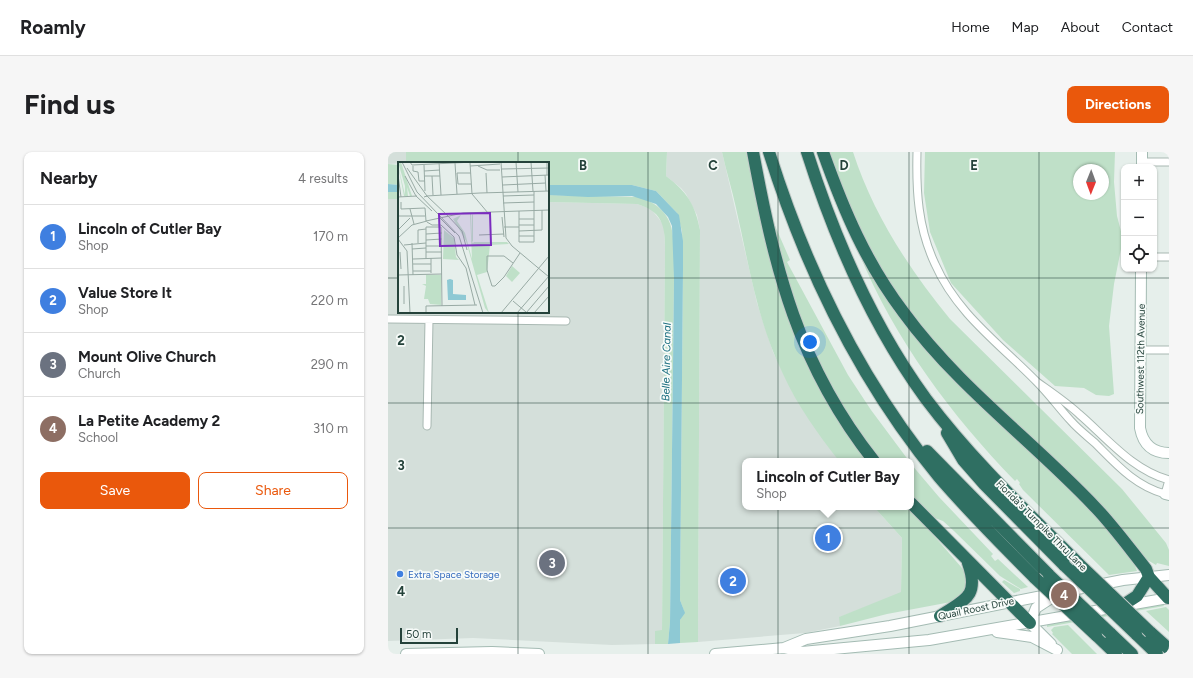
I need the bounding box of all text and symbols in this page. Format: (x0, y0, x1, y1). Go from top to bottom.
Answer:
text: Roamly (20, 16, 86, 39)
text: Home (951, 19, 990, 36)
text: Map (1012, 19, 1039, 36)
text: About (1061, 19, 1100, 36)
text: Contact (1122, 19, 1173, 36)
button: Directions (1067, 86, 1169, 123)
text: Find us (24, 87, 115, 121)
text: B (579, 158, 587, 173)
text: C (708, 158, 718, 173)
text: D (839, 158, 849, 173)
text: E (970, 158, 978, 173)
inset map (398, 162, 549, 313)
north arrow (1073, 164, 1109, 200)
map controls (1121, 164, 1157, 272)
button: + (1121, 164, 1157, 200)
text: Nearby (40, 168, 98, 188)
text: 4 results (298, 171, 348, 186)
button: − (1121, 200, 1157, 236)
text: Lincoln of Cutler Bay (78, 220, 222, 238)
text: 1 (50, 229, 56, 244)
text: 170 m (313, 229, 348, 244)
button: locate (1121, 236, 1157, 272)
text: Shop (78, 238, 108, 253)
text: Value Store It (78, 284, 172, 302)
text: 2 (49, 293, 57, 308)
text: 220 m (311, 293, 348, 308)
text: Shop (78, 302, 108, 317)
street label: Southwest 112th Avenue (1133, 303, 1148, 414)
water label: Belle Aire Canal (659, 322, 674, 401)
your location (800, 332, 820, 352)
text: 2 (397, 333, 405, 348)
text: Mount Olive Church (78, 348, 216, 366)
text: 3 (49, 357, 57, 372)
text: 290 m (311, 357, 348, 372)
text: Church (78, 366, 121, 381)
text: La Petite Academy 2 (78, 412, 220, 430)
text: 4 (49, 421, 57, 436)
text: 310 m (313, 421, 348, 436)
text: School (78, 430, 118, 445)
text: 3 (397, 458, 405, 473)
popup (742, 458, 914, 510)
text: Lincoln of Cutler Bay (756, 468, 900, 486)
button: Save (40, 472, 190, 509)
button: Share (198, 472, 348, 509)
street label: Florida's Turnpike Thru Lane (993, 477, 1090, 574)
text: Shop (756, 486, 787, 501)
pin: 1 (815, 523, 841, 553)
pin: 3 (539, 548, 565, 578)
pin: 2 (720, 566, 746, 596)
place label: Extra Space Storage (408, 568, 500, 581)
marker: Extra Space Storage (395, 569, 405, 579)
pin: 4 (1051, 580, 1077, 610)
text: 4 (397, 584, 405, 599)
street label: Quail Roost Drive (937, 594, 1016, 623)
scale bar (400, 626, 458, 645)
text: 50 m (406, 628, 431, 641)

